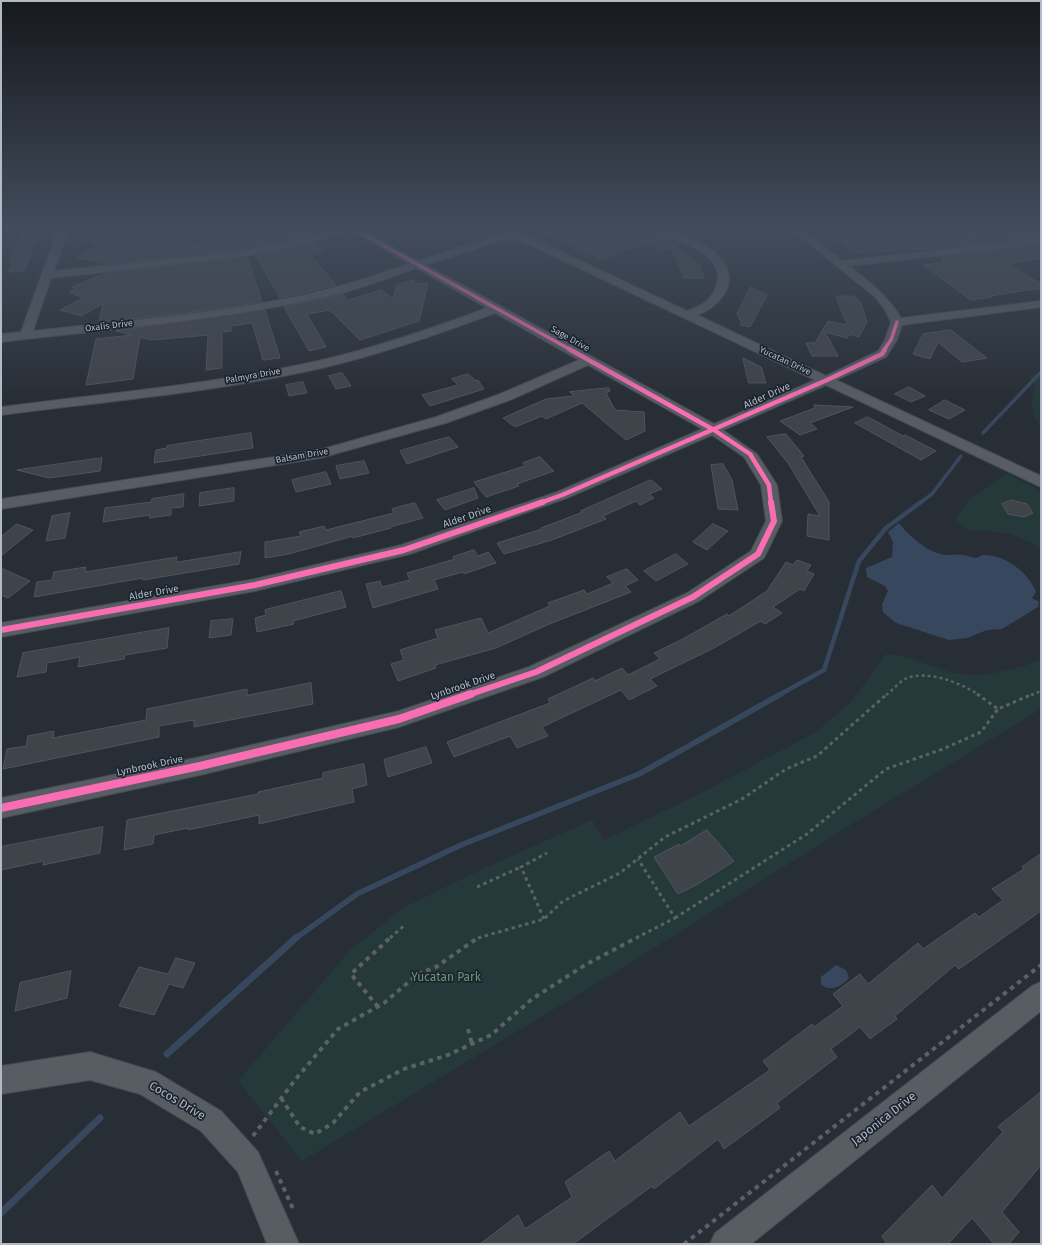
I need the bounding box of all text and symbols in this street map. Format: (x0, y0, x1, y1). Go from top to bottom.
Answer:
street label: Oxalis Drive (84, 318, 134, 334)
street label: Sage Drive (549, 324, 591, 354)
street label: Yucatan Drive (757, 344, 813, 378)
street label: Palmyra Drive (225, 366, 281, 386)
street label: Alder Drive (742, 380, 792, 412)
street label: Balsam Drive (275, 446, 329, 466)
street label: Alder Drive (441, 503, 493, 531)
street label: Alder Drive (128, 583, 180, 603)
street label: Lynbrook Drive (429, 669, 497, 703)
street label: Lynbrook Drive (116, 753, 184, 779)
park label: Yucatan Park (411, 971, 481, 985)
street label: Cocos Drive (146, 1079, 208, 1123)
street label: Japonica Drive (849, 1089, 919, 1149)

